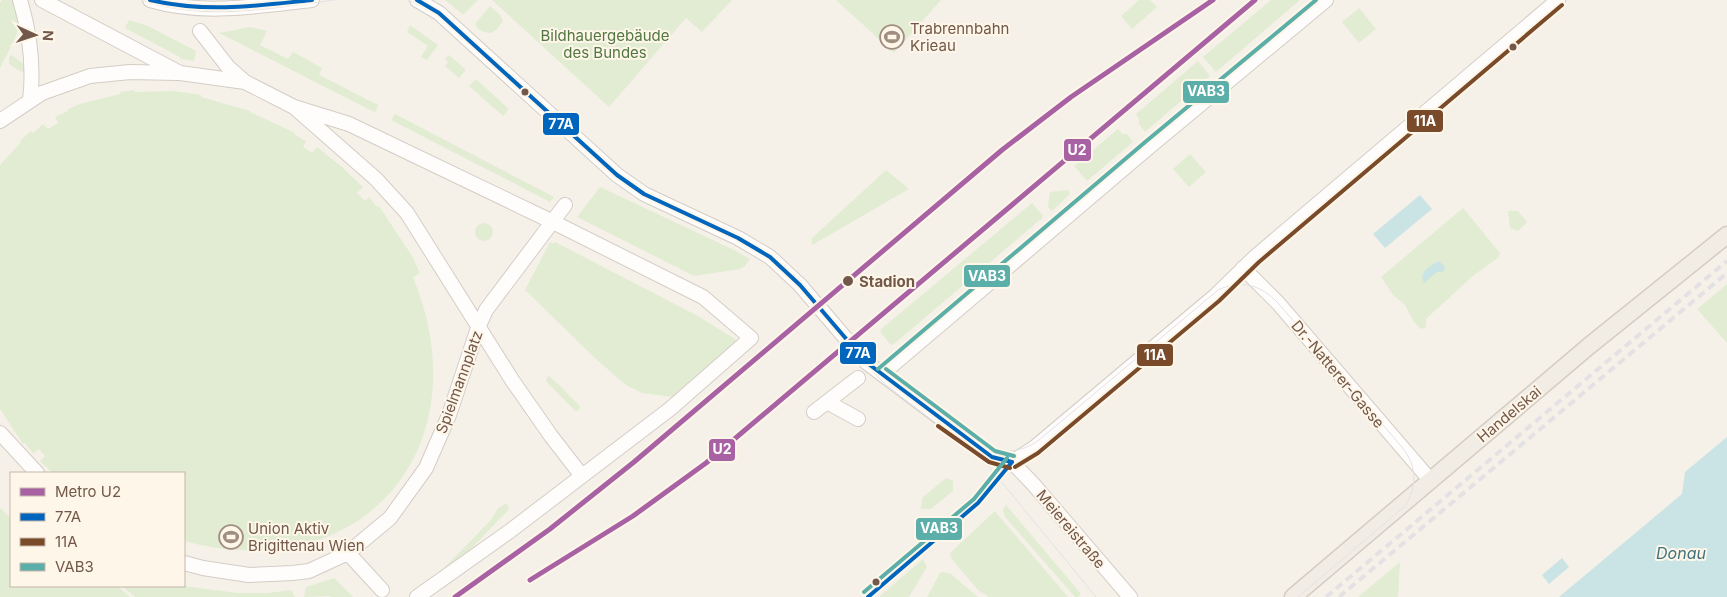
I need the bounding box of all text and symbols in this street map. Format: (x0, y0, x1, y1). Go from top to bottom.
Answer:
north arrow (10, 10, 60, 60)
place label: Trabrennbahn Krieau (910, 19, 1009, 55)
sports icon: Trabrennbahn Krieau (879, 24, 905, 50)
park label: Bildhauergebäude des Bundes (540, 26, 670, 62)
text: N (40, 30, 57, 41)
unlabelled marker (1508, 42, 1518, 52)
line badge: VAB3 (1182, 80, 1230, 104)
text: VAB3 (1187, 82, 1225, 99)
unlabelled marker (520, 87, 530, 97)
line badge: 11A (1406, 109, 1444, 133)
line badge: 77A (542, 112, 580, 136)
text: 11A (1414, 112, 1437, 129)
text: 77A (548, 115, 574, 132)
line badge: U2 (1063, 138, 1092, 162)
text: U2 (1067, 141, 1087, 158)
line badge: VAB3 (963, 264, 1011, 288)
text: VAB3 (968, 267, 1006, 284)
place label: Stadion (859, 272, 915, 291)
marker: Stadion (841, 274, 855, 288)
street label: Dr.-Natterer-Gasse (1287, 316, 1389, 432)
street label: Spielmannplatz (432, 328, 486, 436)
line badge: 77A (839, 341, 877, 365)
line badge: 11A (1136, 343, 1174, 367)
text: 77A (845, 344, 871, 361)
text: 11A (1144, 346, 1167, 363)
street label: Handelskai (1473, 382, 1545, 446)
line badge: U2 (708, 438, 736, 462)
text: U2 (712, 440, 732, 457)
legend (10, 472, 185, 587)
text: Metro U2 (55, 482, 121, 501)
street label: Meiereistraße (1032, 486, 1110, 572)
text: 77A (55, 507, 81, 526)
line badge: VAB3 (915, 517, 963, 541)
place label: Union Aktiv Brigittenau Wien (248, 519, 365, 555)
text: VAB3 (920, 519, 958, 536)
sports icon: Union Aktiv Brigittenau Wien (218, 524, 244, 550)
text: 11A (55, 532, 78, 551)
water label: Donau (1656, 543, 1706, 563)
text: VAB3 (55, 557, 94, 576)
unlabelled marker (871, 577, 881, 587)

